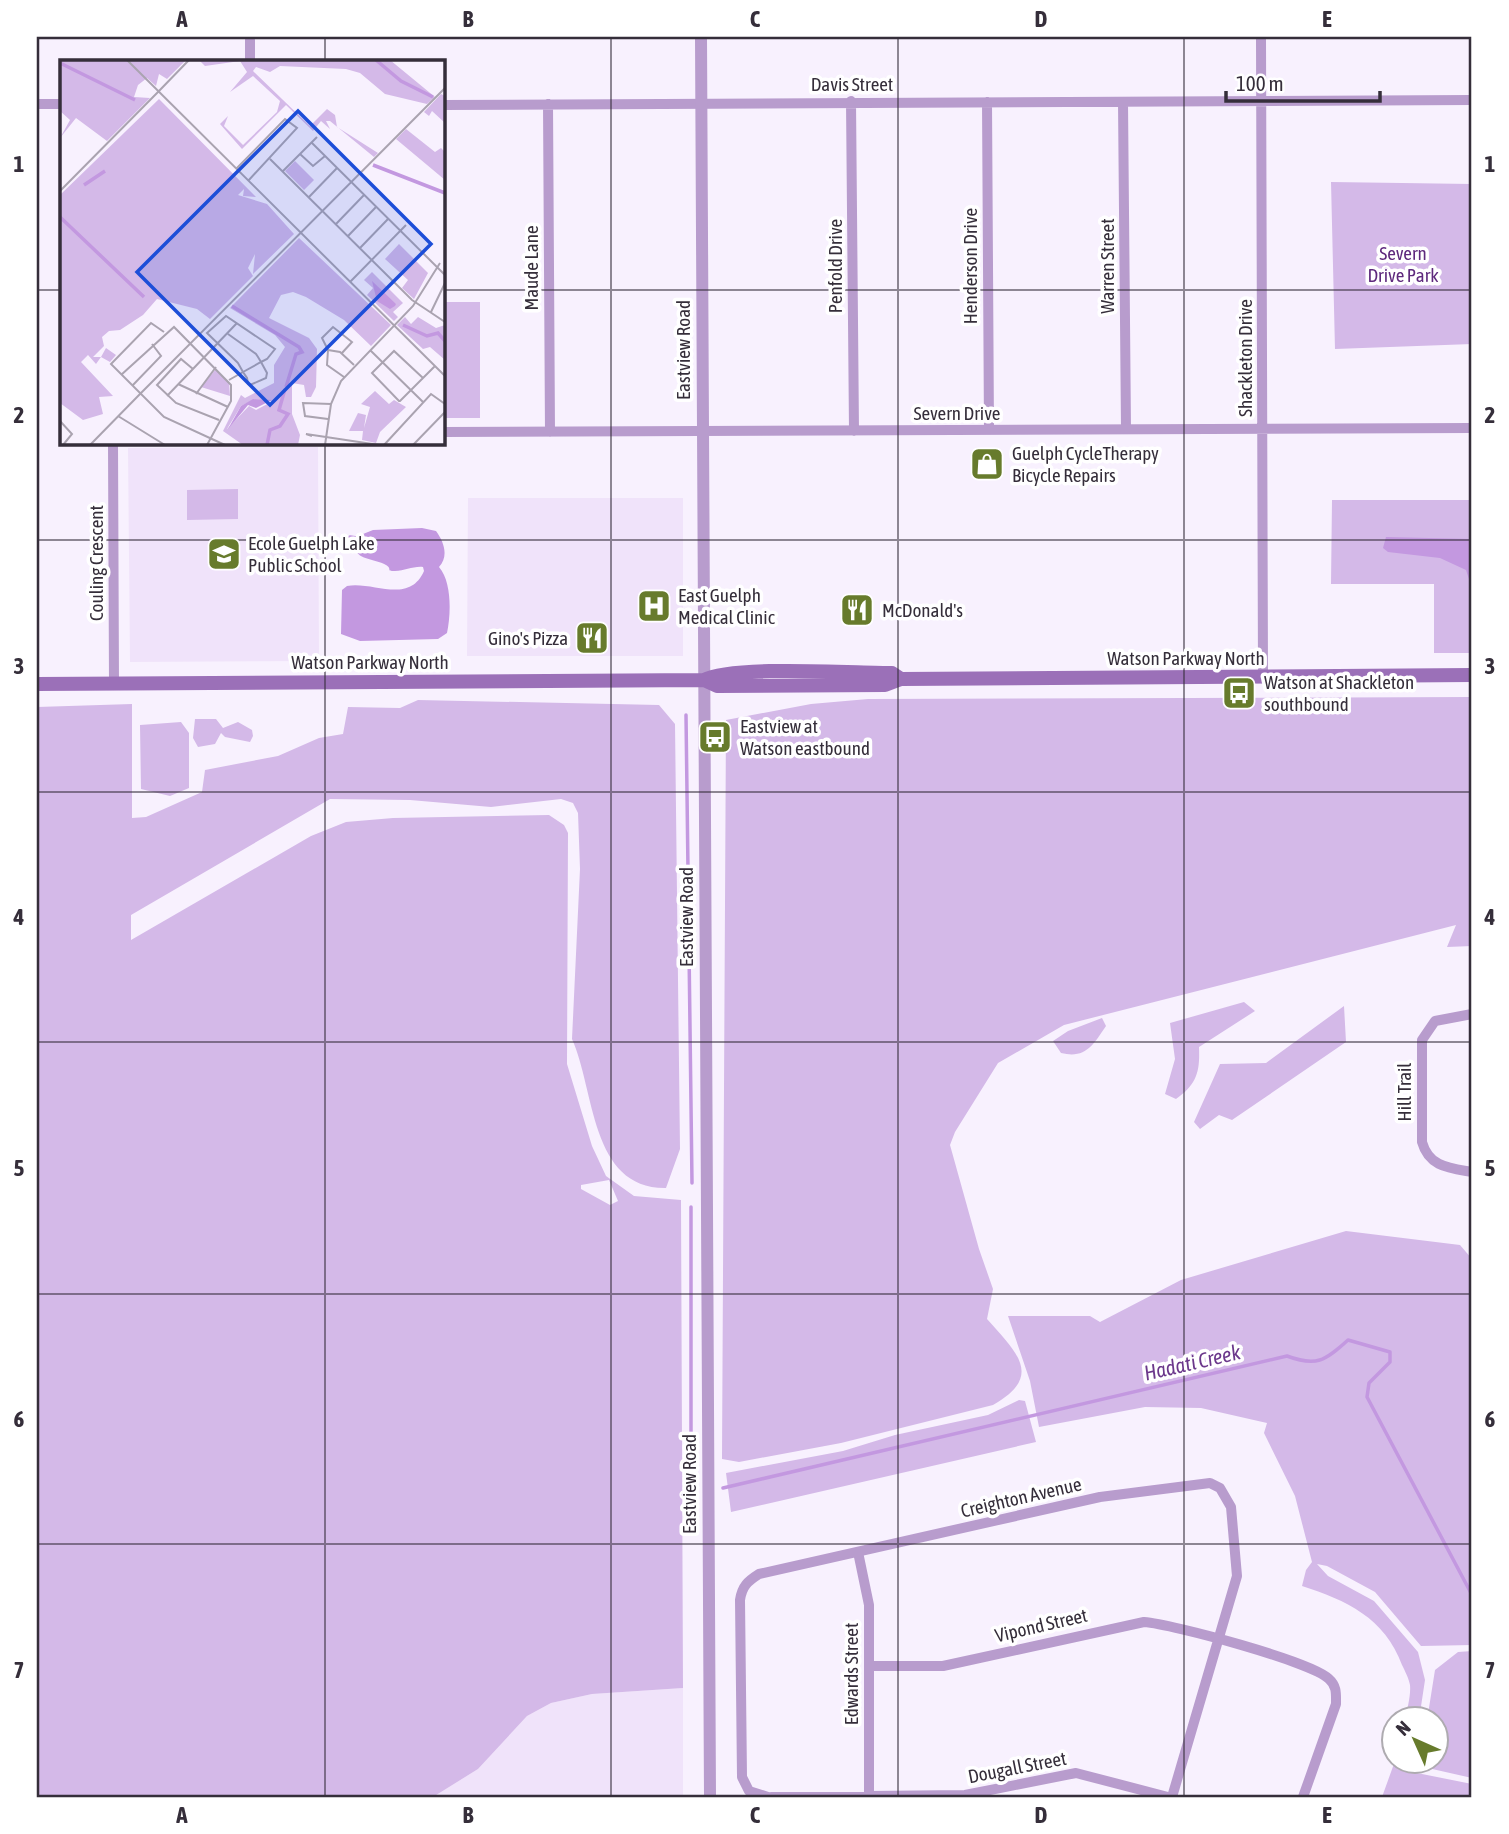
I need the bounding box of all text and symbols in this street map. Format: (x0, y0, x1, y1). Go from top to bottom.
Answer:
text: A (175, 6, 188, 32)
text: B (463, 6, 474, 32)
text: C (750, 6, 761, 32)
text: D (1035, 6, 1048, 32)
text: E (1322, 6, 1332, 32)
inset map (60, 60, 444, 444)
scale bar (1226, 60, 1380, 104)
text: 100 m (1236, 71, 1284, 95)
street label: Davis Street (811, 73, 893, 95)
text: 1 (14, 151, 25, 177)
text: 1 (1485, 151, 1496, 177)
street label: Henderson Drive (959, 208, 981, 324)
street label: Warren Street (1096, 218, 1118, 314)
street label: Penfold Drive (824, 219, 846, 313)
street label: Maude Lane (520, 225, 542, 311)
park label: Severn Drive Park (1367, 242, 1439, 286)
street label: Shackleton Drive (1234, 299, 1256, 417)
street label: Eastview Road (672, 300, 694, 400)
text: 2 (14, 402, 24, 428)
street label: Severn Drive (914, 402, 1000, 424)
text: 2 (1485, 402, 1495, 428)
place label: Guelph CycleTherapy Bicycle Repairs (1012, 442, 1159, 486)
shop icon: Guelph CycleTherapy Bicycle Repairs (968, 445, 1006, 483)
street label: Couling Crescent (85, 505, 107, 621)
place label: Ecole Guelph Lake Public School (248, 532, 375, 576)
school or university icon: Ecole Guelph Lake Public School (205, 535, 243, 573)
place label: East Guelph Medical Clinic (678, 584, 776, 628)
hospital icon: East Guelph Medical Clinic (635, 587, 673, 625)
restaurant icon: McDonald's (838, 591, 876, 629)
place label: McDonald's (882, 599, 963, 621)
restaurant icon: Gino's Pizza (573, 619, 611, 657)
place label: Gino's Pizza (488, 627, 568, 649)
street label: Watson Parkway North (1107, 647, 1265, 669)
street label: Watson Parkway North (291, 651, 449, 673)
text: 3 (14, 653, 24, 679)
text: 3 (1485, 653, 1495, 679)
place label: Watson at Shackleton southbound (1264, 671, 1414, 715)
bus stop icon: Watson at Shackleton southbound (1220, 674, 1258, 712)
place label: Eastview at Watson eastbound (740, 715, 870, 759)
bus stop icon: Eastview at Watson eastbound (696, 718, 734, 756)
street label: Eastview Road (675, 867, 697, 967)
text: 4 (13, 904, 25, 930)
text: 4 (1484, 904, 1496, 930)
street label: Hill Trail (1393, 1063, 1415, 1121)
text: 5 (14, 1155, 25, 1181)
text: 5 (1485, 1155, 1496, 1181)
water label: Hadati Creek (1141, 1339, 1243, 1385)
text: 6 (14, 1406, 25, 1432)
text: 6 (1485, 1406, 1496, 1432)
street label: Eastview Road (678, 1434, 700, 1534)
street label: Creighton Avenue (959, 1472, 1083, 1522)
street label: Vipond Street (993, 1604, 1089, 1646)
street label: Edwards Street (840, 1623, 862, 1725)
text: 7 (14, 1657, 24, 1683)
text: 7 (1485, 1657, 1495, 1683)
north arrow (1380, 1704, 1450, 1774)
text: N (1391, 1716, 1415, 1740)
street label: Dougall Street (966, 1747, 1068, 1787)
text: A (175, 1802, 188, 1828)
text: B (463, 1802, 474, 1828)
text: C (750, 1802, 761, 1828)
text: D (1035, 1802, 1048, 1828)
text: E (1322, 1802, 1332, 1828)

